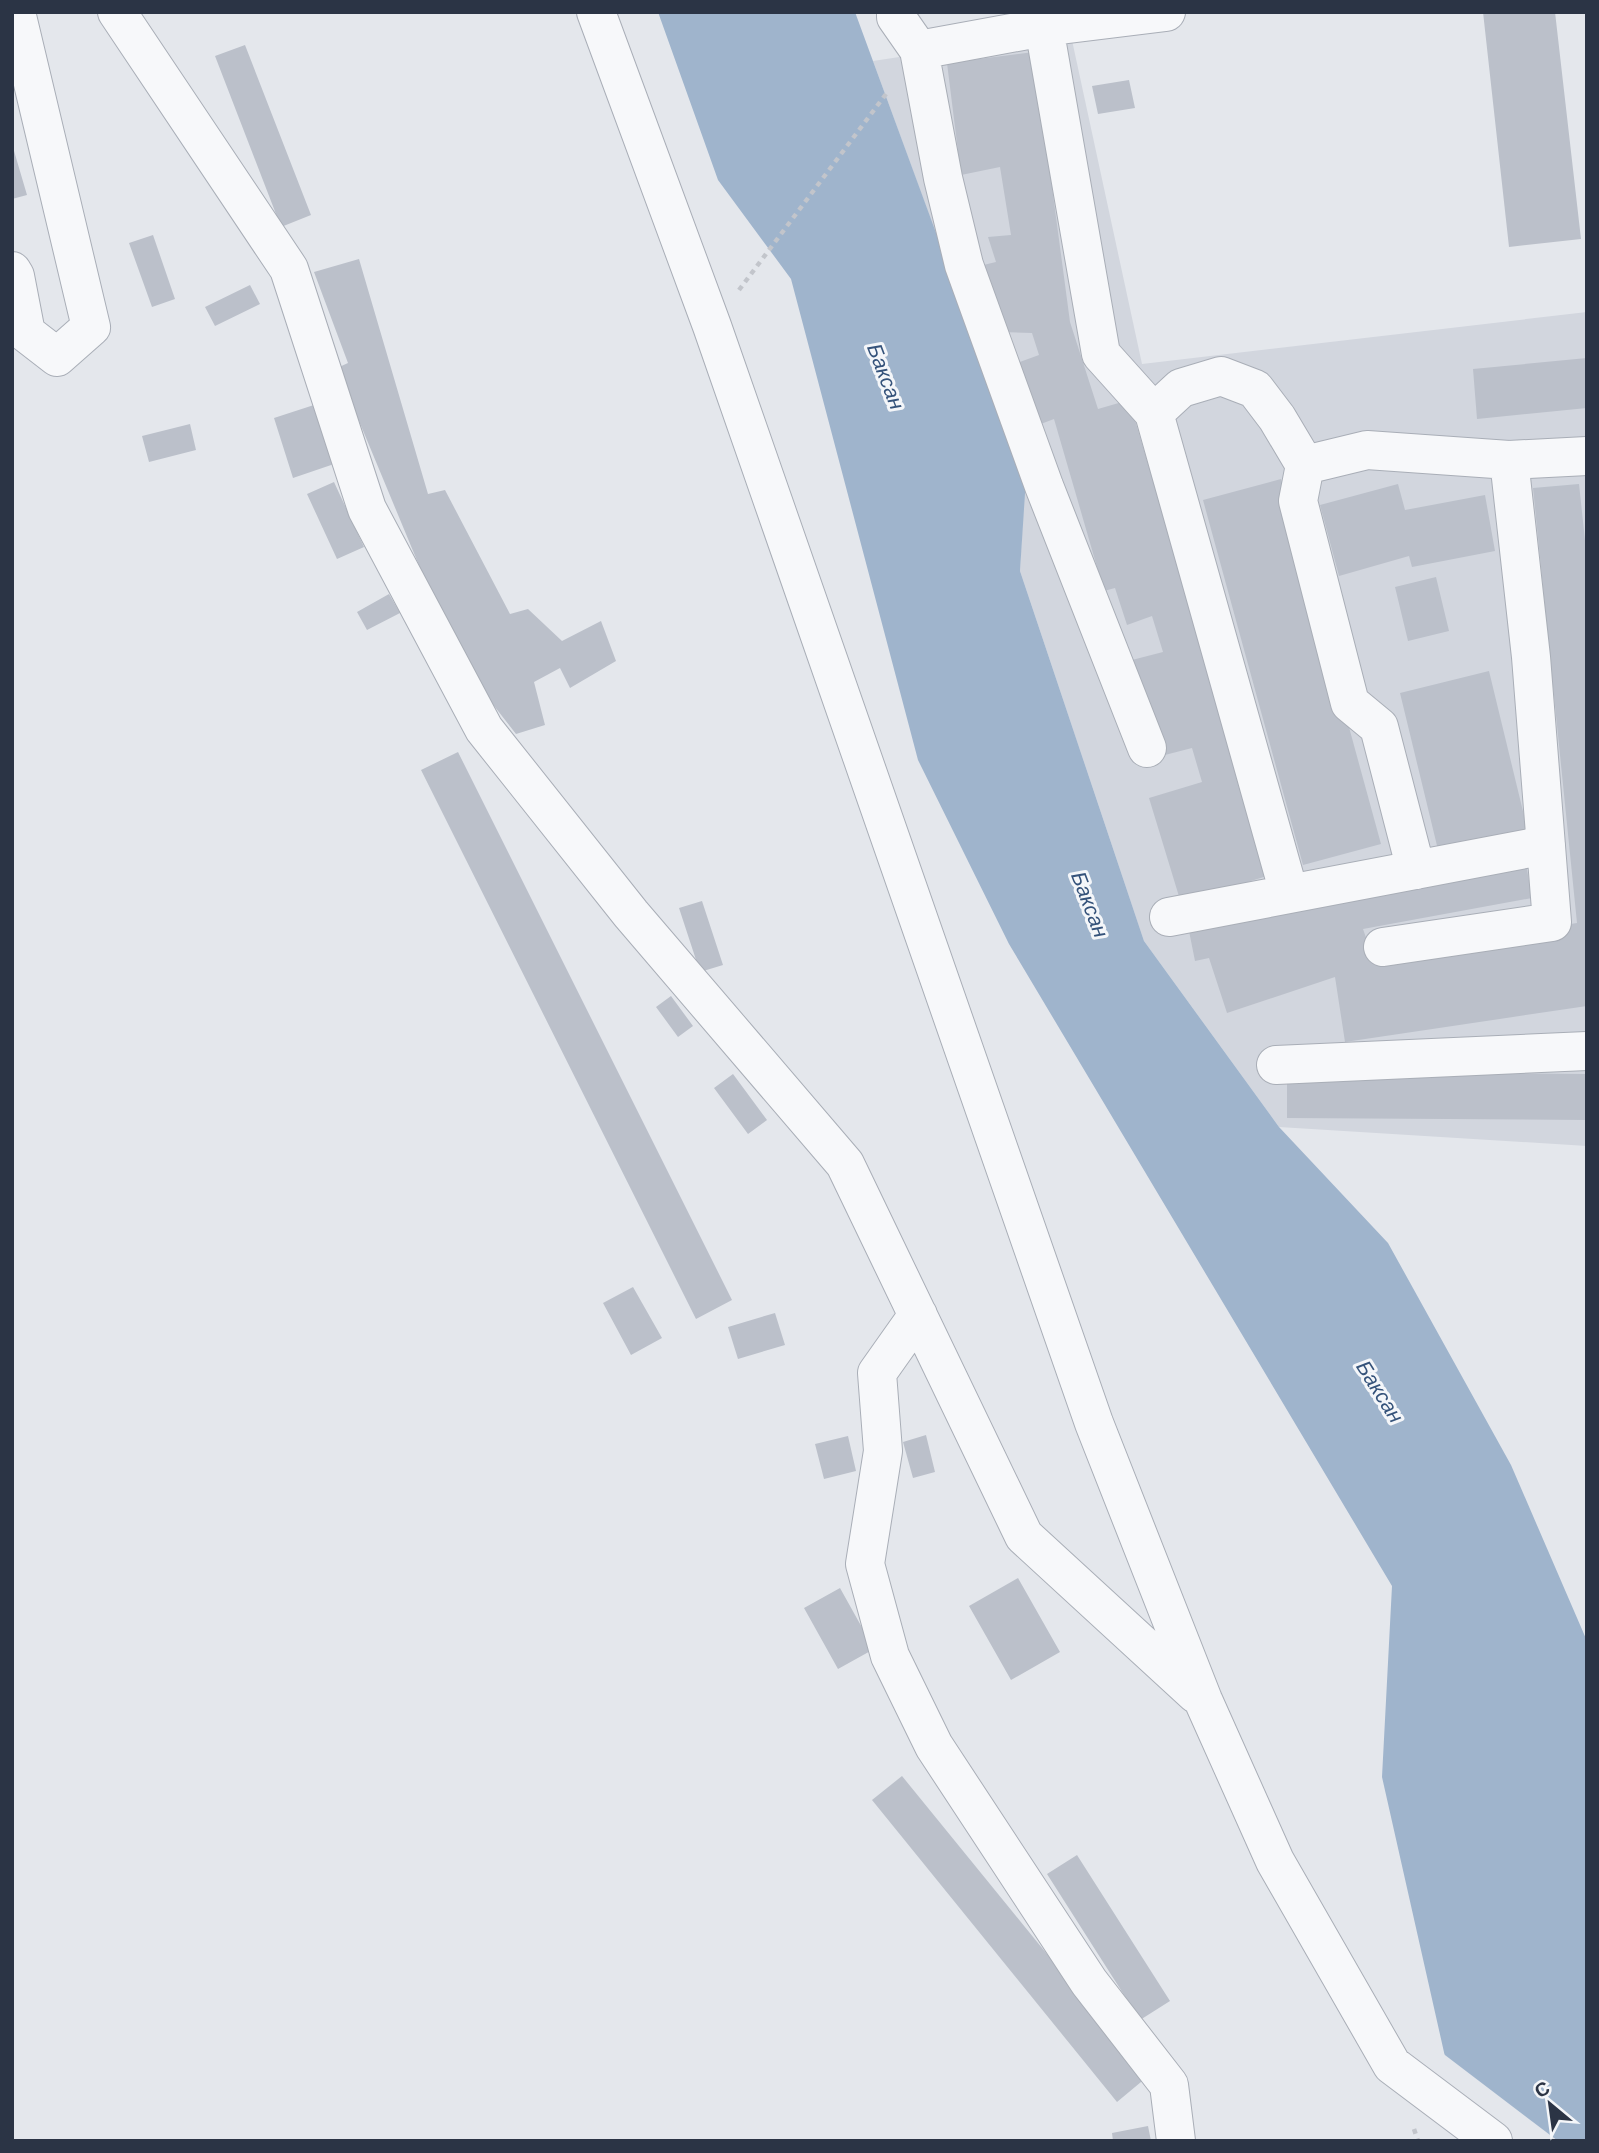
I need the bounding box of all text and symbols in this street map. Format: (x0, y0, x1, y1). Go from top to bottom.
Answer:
water label: Баксан (863, 339, 911, 413)
water label: Баксан (1067, 867, 1115, 941)
water label: Баксан (1352, 1355, 1410, 1427)
north arrow (1515, 2069, 1585, 2139)
text: С (1530, 2075, 1553, 2102)

